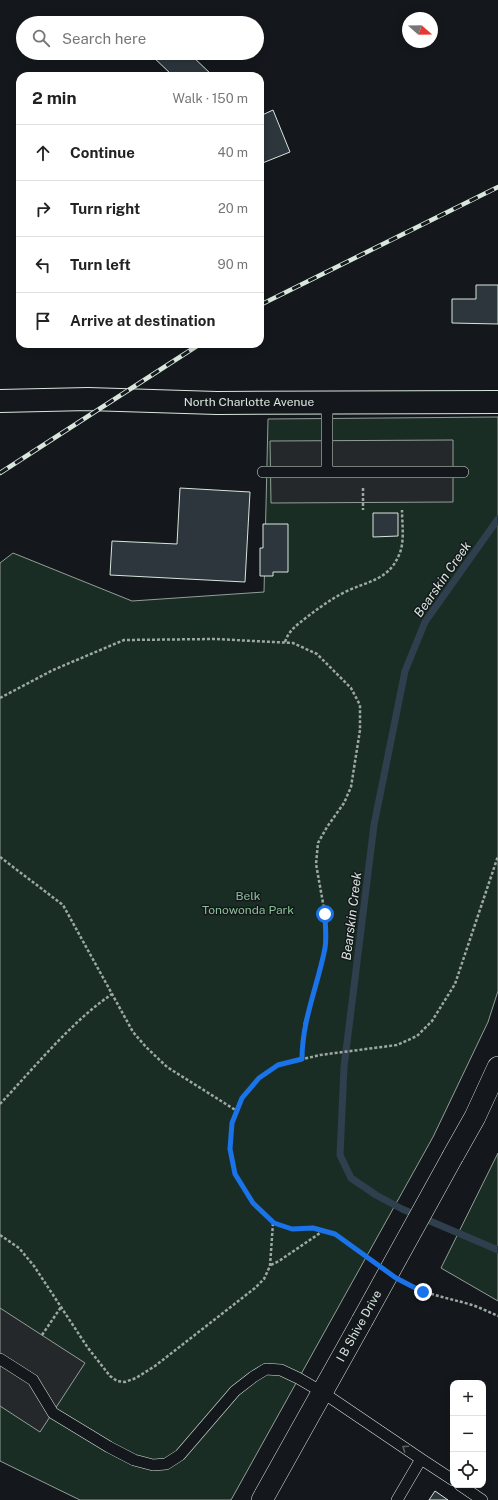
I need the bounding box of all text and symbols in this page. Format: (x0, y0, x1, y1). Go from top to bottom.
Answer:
north arrow (402, 12, 438, 48)
search box (16, 16, 264, 60)
icon: search (30, 27, 52, 49)
text: Search here (62, 30, 146, 47)
text: 2 min (32, 88, 77, 108)
text: Walk · 150 m (173, 91, 248, 106)
icon: ahead (32, 142, 54, 164)
text: Continue (70, 144, 135, 161)
text: 40 m (217, 145, 248, 160)
icon: right (32, 198, 54, 220)
text: Turn right (70, 200, 140, 217)
text: 20 m (218, 201, 248, 216)
icon: left (32, 254, 54, 276)
text: Turn left (70, 256, 131, 273)
text: 90 m (218, 257, 248, 272)
icon: arrive (32, 310, 54, 332)
text: Arrive at destination (70, 312, 215, 329)
street label: North Charlotte Avenue (184, 395, 314, 409)
water label: Bearskin Creek (411, 539, 474, 620)
water label: Bearskin Creek (339, 871, 364, 961)
park label: Belk Tonowonda Park (202, 889, 294, 917)
route start (316, 905, 334, 923)
route end (414, 1283, 432, 1301)
street label: I B Shive Drive (334, 1288, 384, 1364)
map controls (450, 1380, 486, 1488)
button: + (450, 1380, 486, 1416)
button: − (450, 1416, 486, 1452)
one-way arrow (403, 1446, 410, 1453)
button: locate (450, 1452, 486, 1488)

